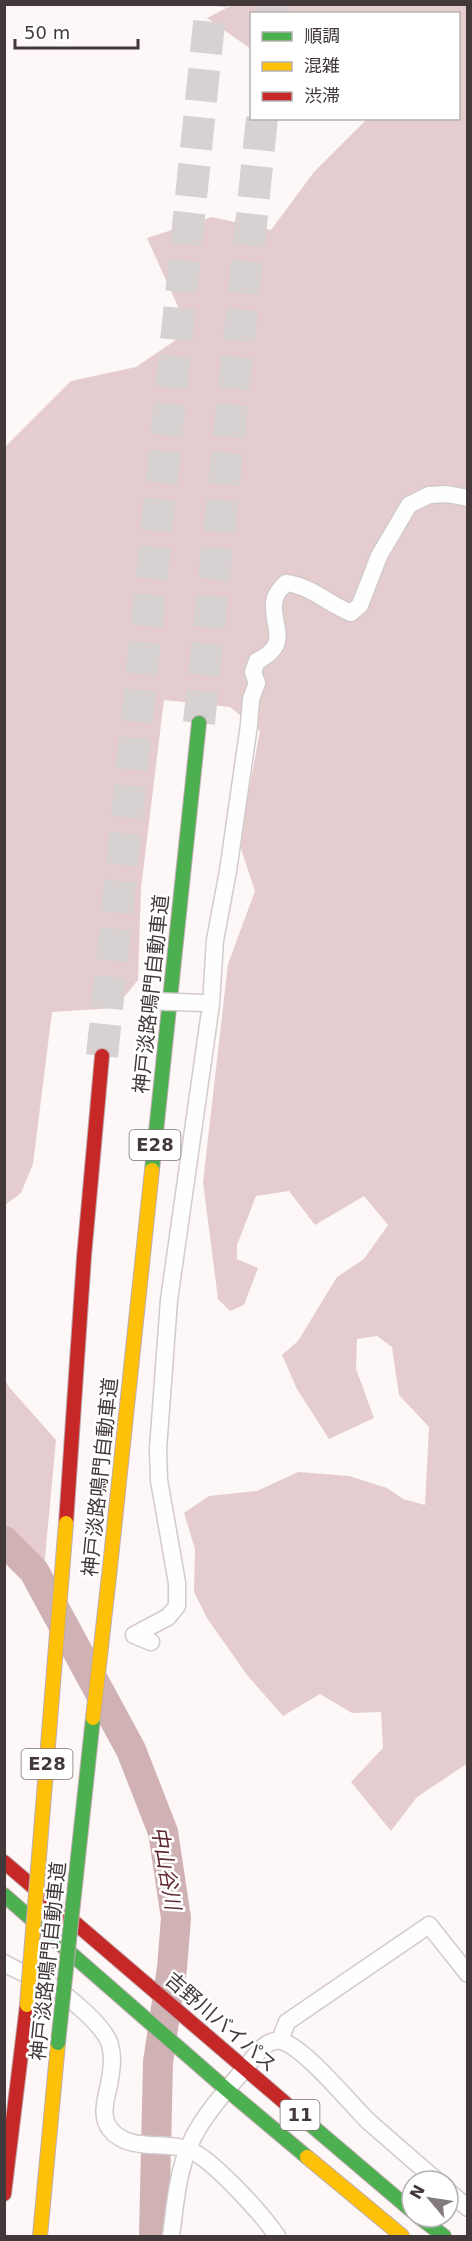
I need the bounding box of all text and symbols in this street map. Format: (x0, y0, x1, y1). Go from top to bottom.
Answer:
scale bar (15, 12, 138, 50)
legend (250, 12, 460, 120)
text: 50 m (24, 22, 70, 43)
text: 順調 (304, 25, 340, 46)
text: 混雑 (304, 55, 340, 76)
text: 渋滞 (304, 85, 340, 106)
street label: 神戸淡路鳴門自動車道 (129, 893, 173, 1095)
road number: E28 (130, 1130, 180, 1160)
street label: 神戸淡路鳴門自動車道 (78, 1376, 122, 1578)
road number: E28 (22, 1749, 72, 1779)
water label: 中山谷川 (147, 1825, 185, 1913)
street label: 神戸淡路鳴門自動車道 (26, 1860, 70, 2062)
street label: 吉野川バイパス (160, 1967, 282, 2077)
road number: 11 (280, 2100, 320, 2130)
north arrow (400, 2169, 460, 2229)
text: N (406, 2182, 429, 2202)

